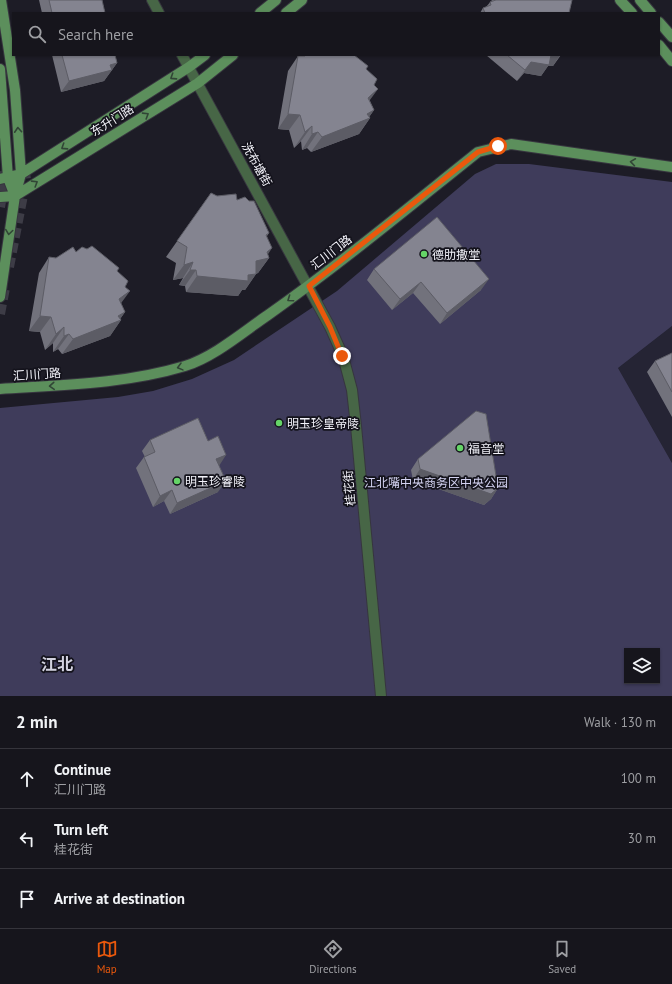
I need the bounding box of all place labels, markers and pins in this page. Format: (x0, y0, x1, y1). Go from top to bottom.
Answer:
place label: 德肋撒堂 (432, 247, 480, 262)
marker: 德肋撒堂 (419, 249, 429, 259)
place label: 明玉珍皇帝陵 (287, 416, 359, 431)
marker: 明玉珍皇帝陵 (274, 418, 284, 428)
place label: 福音堂 (468, 441, 504, 456)
marker: 福音堂 (455, 443, 465, 453)
place label: 明玉珍睿陵 (185, 474, 245, 489)
marker: 明玉珍睿陵 (172, 476, 182, 486)

